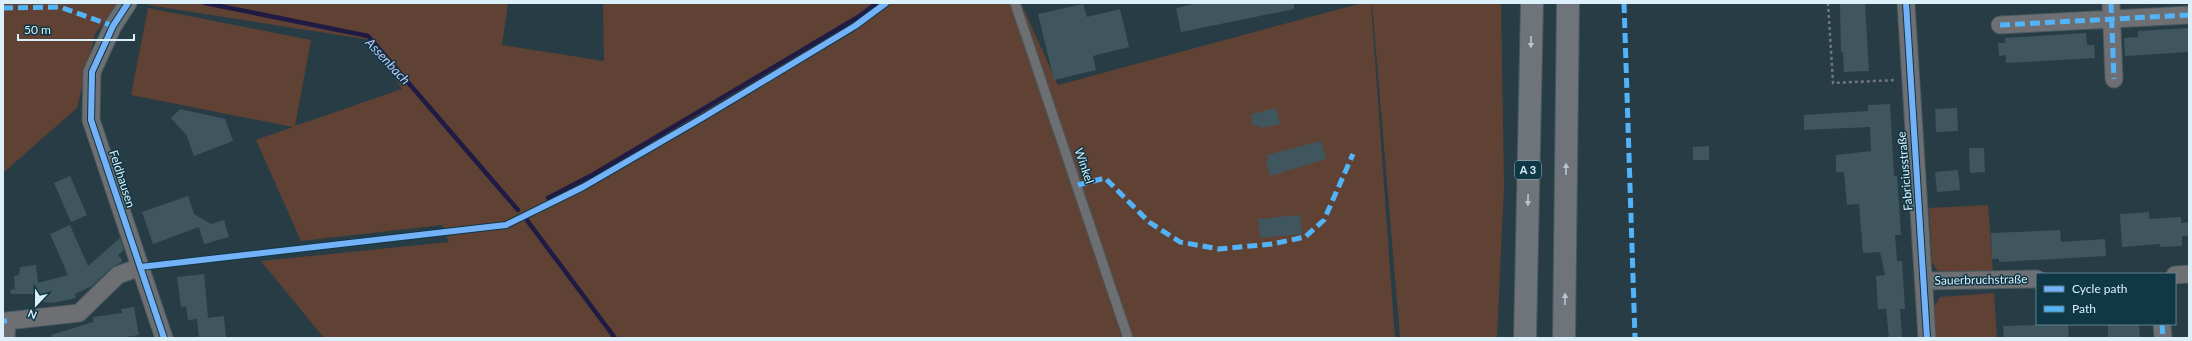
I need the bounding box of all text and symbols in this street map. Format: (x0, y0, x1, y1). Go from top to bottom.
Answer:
scale bar (18, 16, 134, 42)
text: 50 m (24, 22, 51, 37)
water label: Assenbach (362, 34, 414, 88)
one-way arrow (1528, 36, 1534, 49)
street label: Fabriciusstraße (1894, 131, 1915, 211)
street label: Winkel (1071, 146, 1098, 186)
street label: Feldhausen (106, 148, 139, 210)
road number: A 3 (1515, 161, 1541, 179)
one-way arrow (1563, 162, 1569, 175)
one-way arrow (1525, 194, 1531, 207)
street label: Sauerbruchstraße (1934, 271, 2028, 288)
legend (2036, 273, 2176, 325)
text: Cycle path (2072, 281, 2127, 296)
north arrow (16, 285, 56, 325)
one-way arrow (1561, 293, 1568, 305)
text: Path (2072, 301, 2096, 316)
text: N (26, 307, 38, 322)

